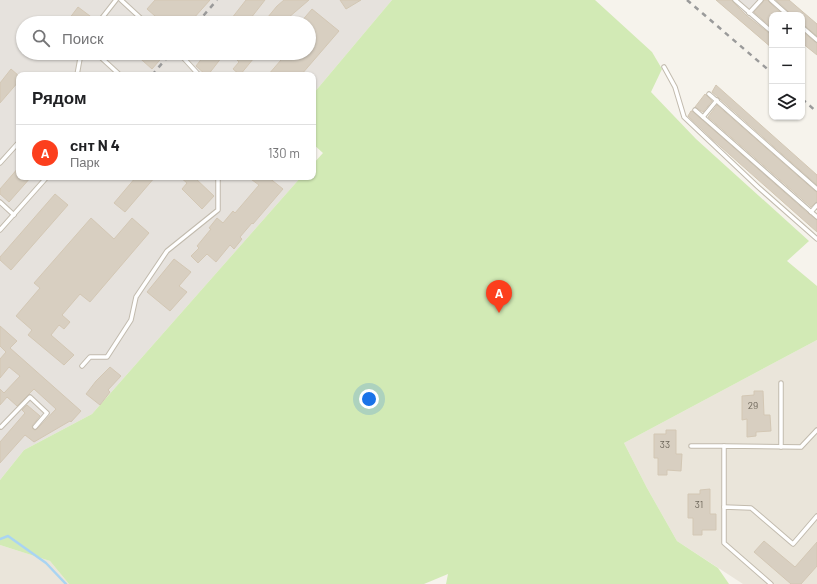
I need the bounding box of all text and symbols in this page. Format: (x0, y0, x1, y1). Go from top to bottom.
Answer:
map controls (769, 12, 805, 120)
button: + (769, 12, 805, 48)
search box (16, 16, 316, 60)
icon: search (30, 27, 52, 49)
text: Поиск (62, 29, 104, 47)
button: − (769, 48, 805, 84)
button: layers (769, 84, 805, 120)
text: Рядом (32, 87, 87, 107)
text: снт N 4 (70, 136, 120, 154)
text: A (41, 145, 49, 161)
text: 130 m (268, 145, 300, 161)
text: Парк (70, 154, 100, 170)
pin: A (486, 280, 512, 313)
your location (359, 389, 379, 409)
house number: 29 (748, 399, 758, 411)
house number: 33 (660, 438, 670, 450)
house number: 31 (695, 498, 703, 510)

